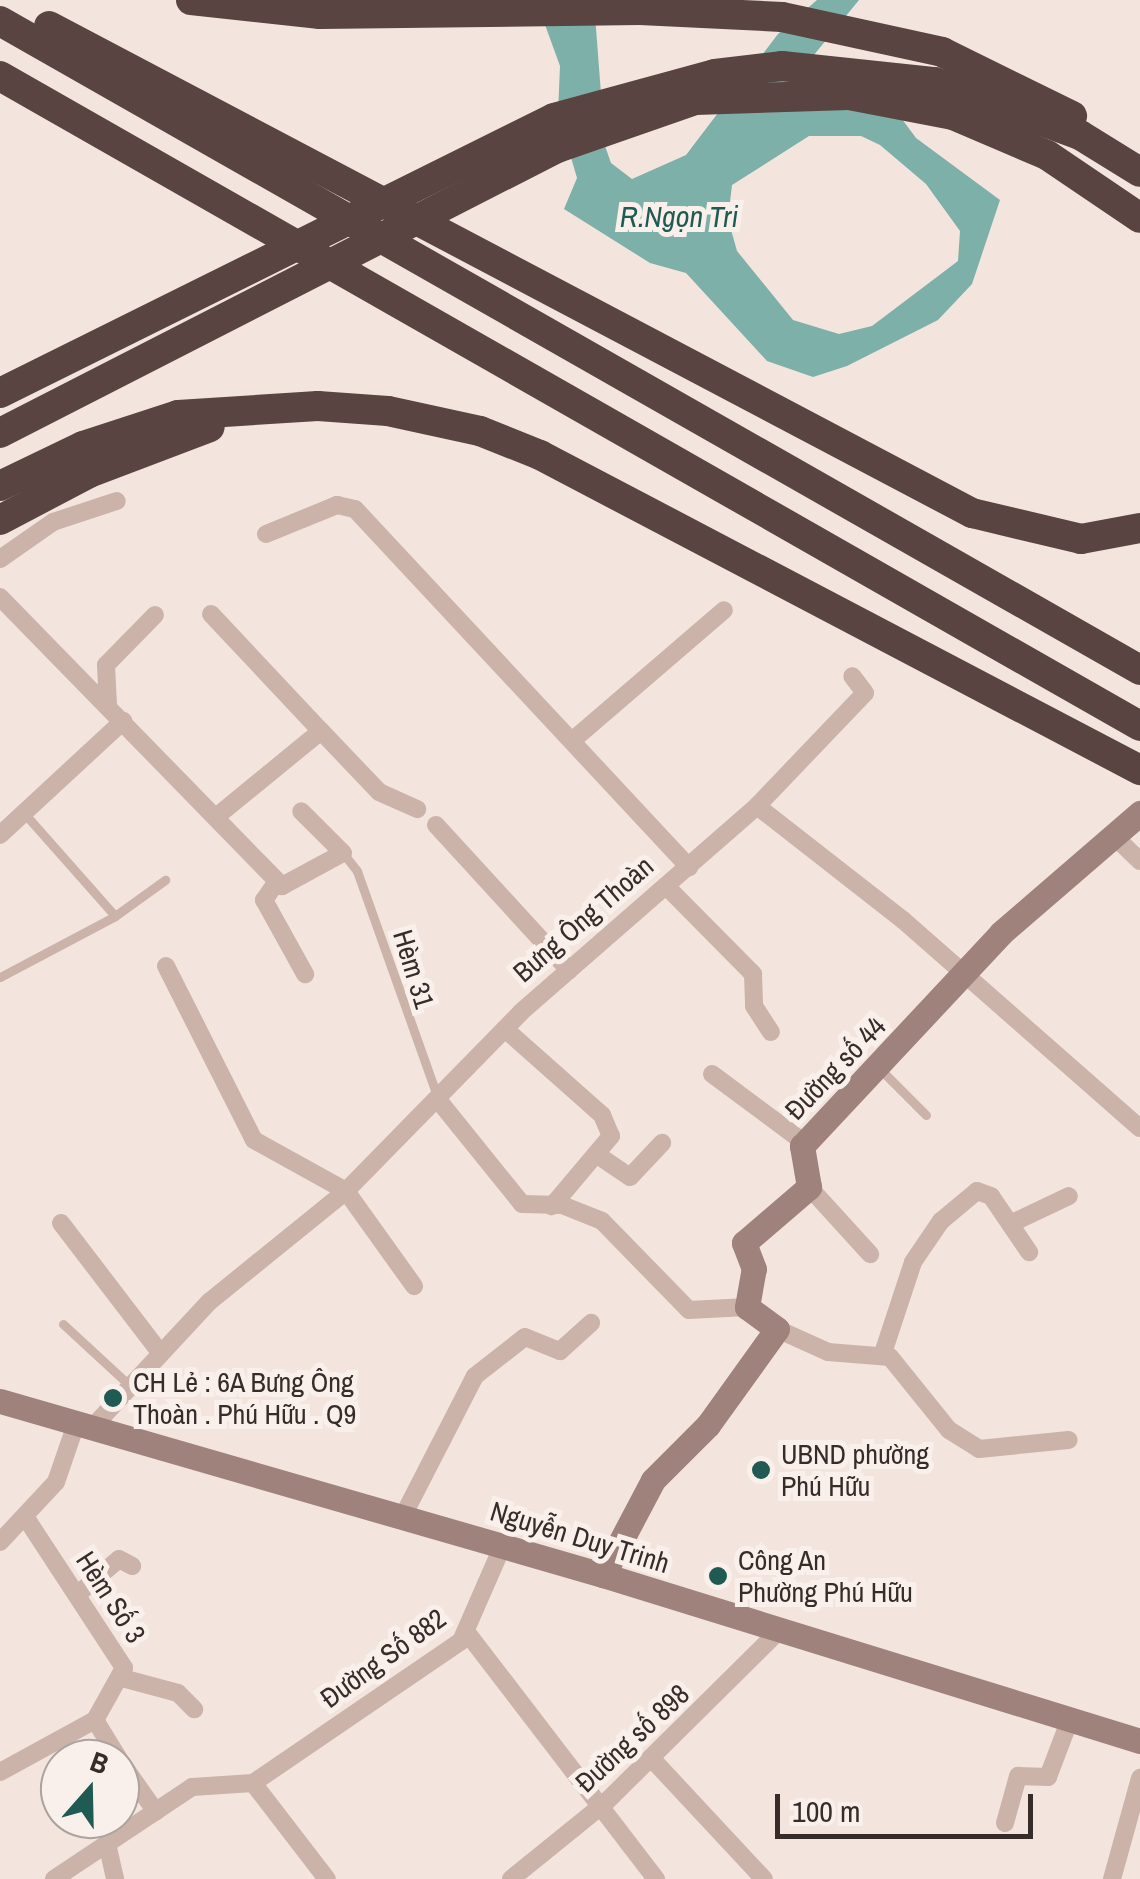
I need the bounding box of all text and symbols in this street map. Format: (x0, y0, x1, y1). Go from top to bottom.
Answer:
water label: R.Ngọn Tri (619, 198, 739, 234)
street label: Bưng Ông Thoàn (506, 849, 660, 989)
street label: Hèm 31 (386, 926, 442, 1012)
street label: Đường số 44 (778, 1010, 892, 1126)
place label: CH Lẻ : 6A Bưng Ông Thoàn . Phú Hữu . Q9 (133, 1365, 356, 1431)
marker: CH Lẻ : 6A Bưng Ông Thoàn . Phú Hữu . Q9 (102, 1387, 124, 1409)
place label: UBND phường Phú Hữu (781, 1437, 929, 1503)
marker: UBND phường Phú Hữu (750, 1459, 772, 1481)
street label: Nguyễn Duy Trinh (486, 1494, 674, 1580)
place label: Công An Phường Phú Hữu (738, 1543, 913, 1609)
street label: Hèm Số 3 (69, 1545, 153, 1649)
marker: Công An Phường Phú Hữu (707, 1565, 729, 1587)
street label: Đường Số 882 (314, 1601, 452, 1715)
street label: Đường số 898 (568, 1677, 696, 1799)
north arrow (40, 1739, 140, 1839)
text: B (85, 1742, 114, 1783)
scale bar (780, 1774, 1038, 1836)
text: 100 m (792, 1791, 860, 1831)

